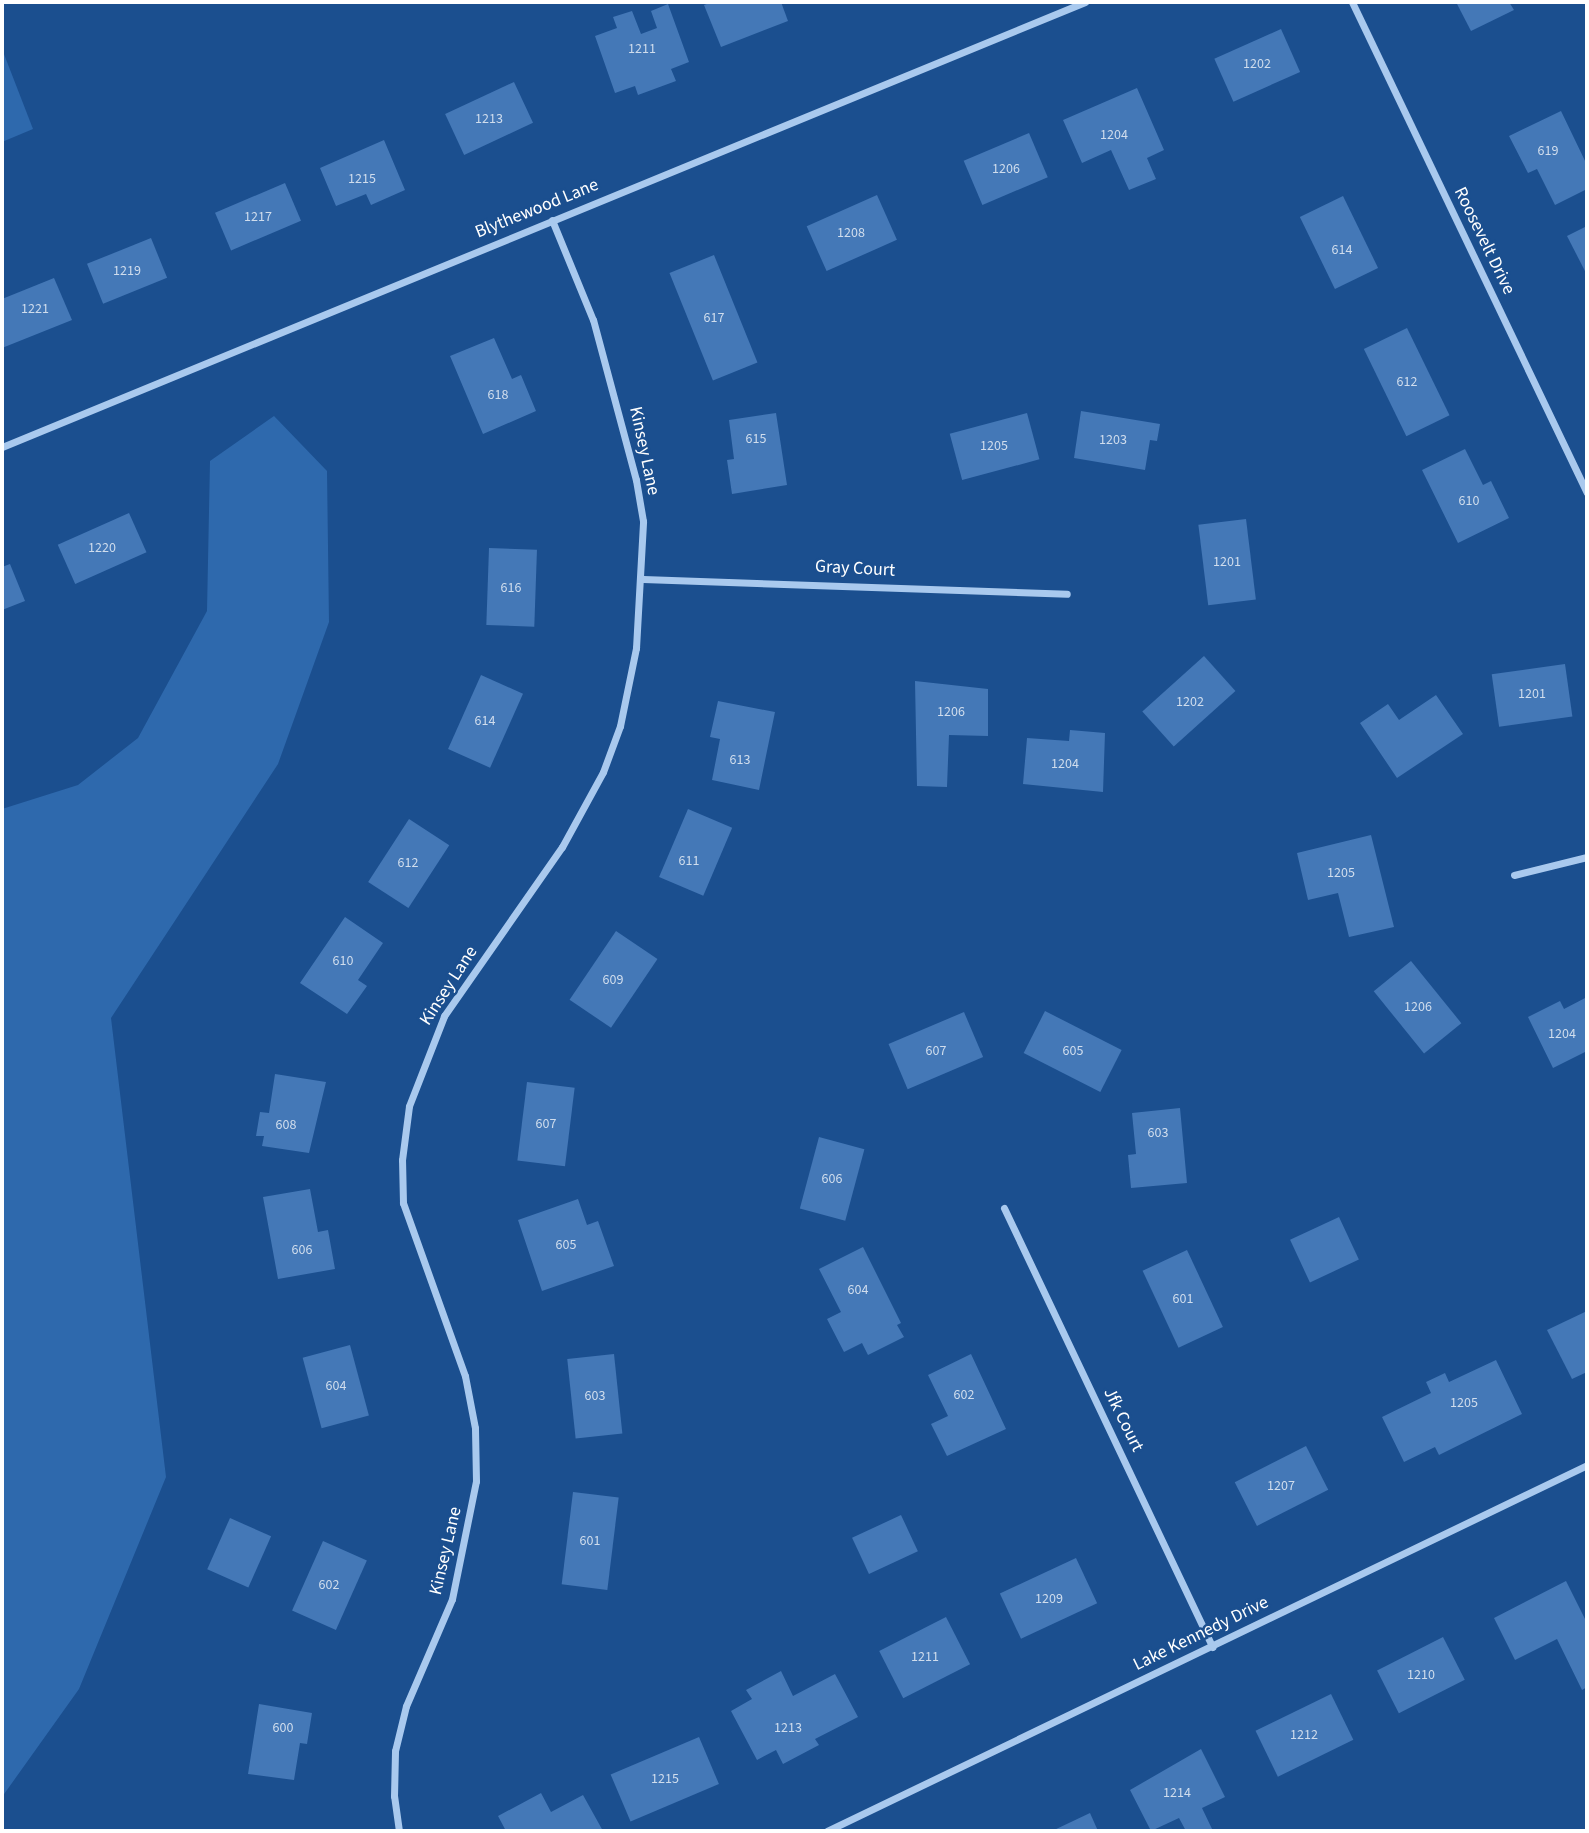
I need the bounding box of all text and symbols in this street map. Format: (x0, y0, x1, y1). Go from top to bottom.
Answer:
house number: 1211 (628, 41, 656, 57)
house number: 1202 (1243, 56, 1271, 72)
house number: 1213 (475, 111, 503, 127)
house number: 1204 (1100, 127, 1128, 143)
house number: 619 (1538, 143, 1558, 159)
house number: 1206 (992, 161, 1020, 177)
house number: 1215 (348, 171, 376, 187)
street label: Blythewood Lane (472, 174, 602, 244)
street label: Roosevelt Drive (1449, 184, 1519, 298)
house number: 1217 (244, 209, 272, 225)
house number: 1208 (837, 225, 865, 241)
house number: 614 (1332, 242, 1352, 258)
house number: 1219 (113, 263, 141, 279)
house number: 1221 (21, 301, 49, 317)
house number: 617 (704, 310, 724, 326)
house number: 612 (1397, 374, 1417, 390)
house number: 618 (488, 387, 508, 403)
street label: Kinsey Lane (624, 405, 664, 497)
house number: 615 (746, 431, 766, 447)
house number: 1203 (1099, 432, 1127, 448)
house number: 1205 (980, 438, 1008, 454)
house number: 610 (1459, 493, 1479, 509)
house number: 1220 (88, 540, 116, 556)
house number: 1201 (1213, 554, 1241, 570)
street label: Gray Court (814, 556, 896, 582)
house number: 616 (501, 580, 521, 596)
house number: 1201 (1518, 686, 1546, 702)
house number: 1202 (1176, 694, 1204, 710)
house number: 1206 (937, 704, 965, 720)
house number: 614 (475, 713, 495, 729)
house number: 613 (730, 752, 750, 768)
house number: 1204 (1051, 756, 1079, 772)
house number: 611 (679, 853, 699, 869)
house number: 612 (398, 855, 418, 871)
house number: 1205 (1327, 865, 1355, 881)
street label: Kinsey Lane (415, 942, 483, 1030)
house number: 610 (333, 953, 353, 969)
house number: 609 (603, 972, 623, 988)
house number: 1206 (1404, 999, 1432, 1015)
house number: 1204 (1548, 1026, 1576, 1042)
house number: 607 (926, 1043, 946, 1059)
house number: 605 (1063, 1043, 1083, 1059)
house number: 607 (536, 1116, 556, 1132)
house number: 608 (276, 1117, 296, 1133)
house number: 603 (1148, 1125, 1168, 1141)
house number: 606 (822, 1171, 842, 1187)
house number: 605 (556, 1237, 576, 1253)
house number: 606 (292, 1242, 312, 1258)
house number: 604 (848, 1282, 868, 1298)
house number: 601 (1173, 1291, 1193, 1307)
house number: 604 (326, 1378, 346, 1394)
street label: Jfk Court (1098, 1384, 1148, 1456)
house number: 602 (954, 1387, 974, 1403)
house number: 603 (585, 1388, 605, 1404)
house number: 1205 (1450, 1395, 1478, 1411)
house number: 1207 (1267, 1478, 1295, 1494)
street label: Kinsey Lane (425, 1505, 467, 1597)
house number: 601 (580, 1533, 600, 1549)
house number: 602 (319, 1577, 339, 1593)
house number: 1209 (1035, 1591, 1063, 1607)
street label: Lake Kennedy Drive (1130, 1592, 1272, 1676)
house number: 1211 (911, 1649, 939, 1665)
house number: 1210 (1407, 1667, 1435, 1683)
house number: 600 (273, 1720, 293, 1736)
house number: 1213 (774, 1720, 802, 1736)
house number: 1212 (1290, 1727, 1318, 1743)
house number: 1215 (651, 1771, 679, 1787)
house number: 1214 (1163, 1785, 1191, 1801)

